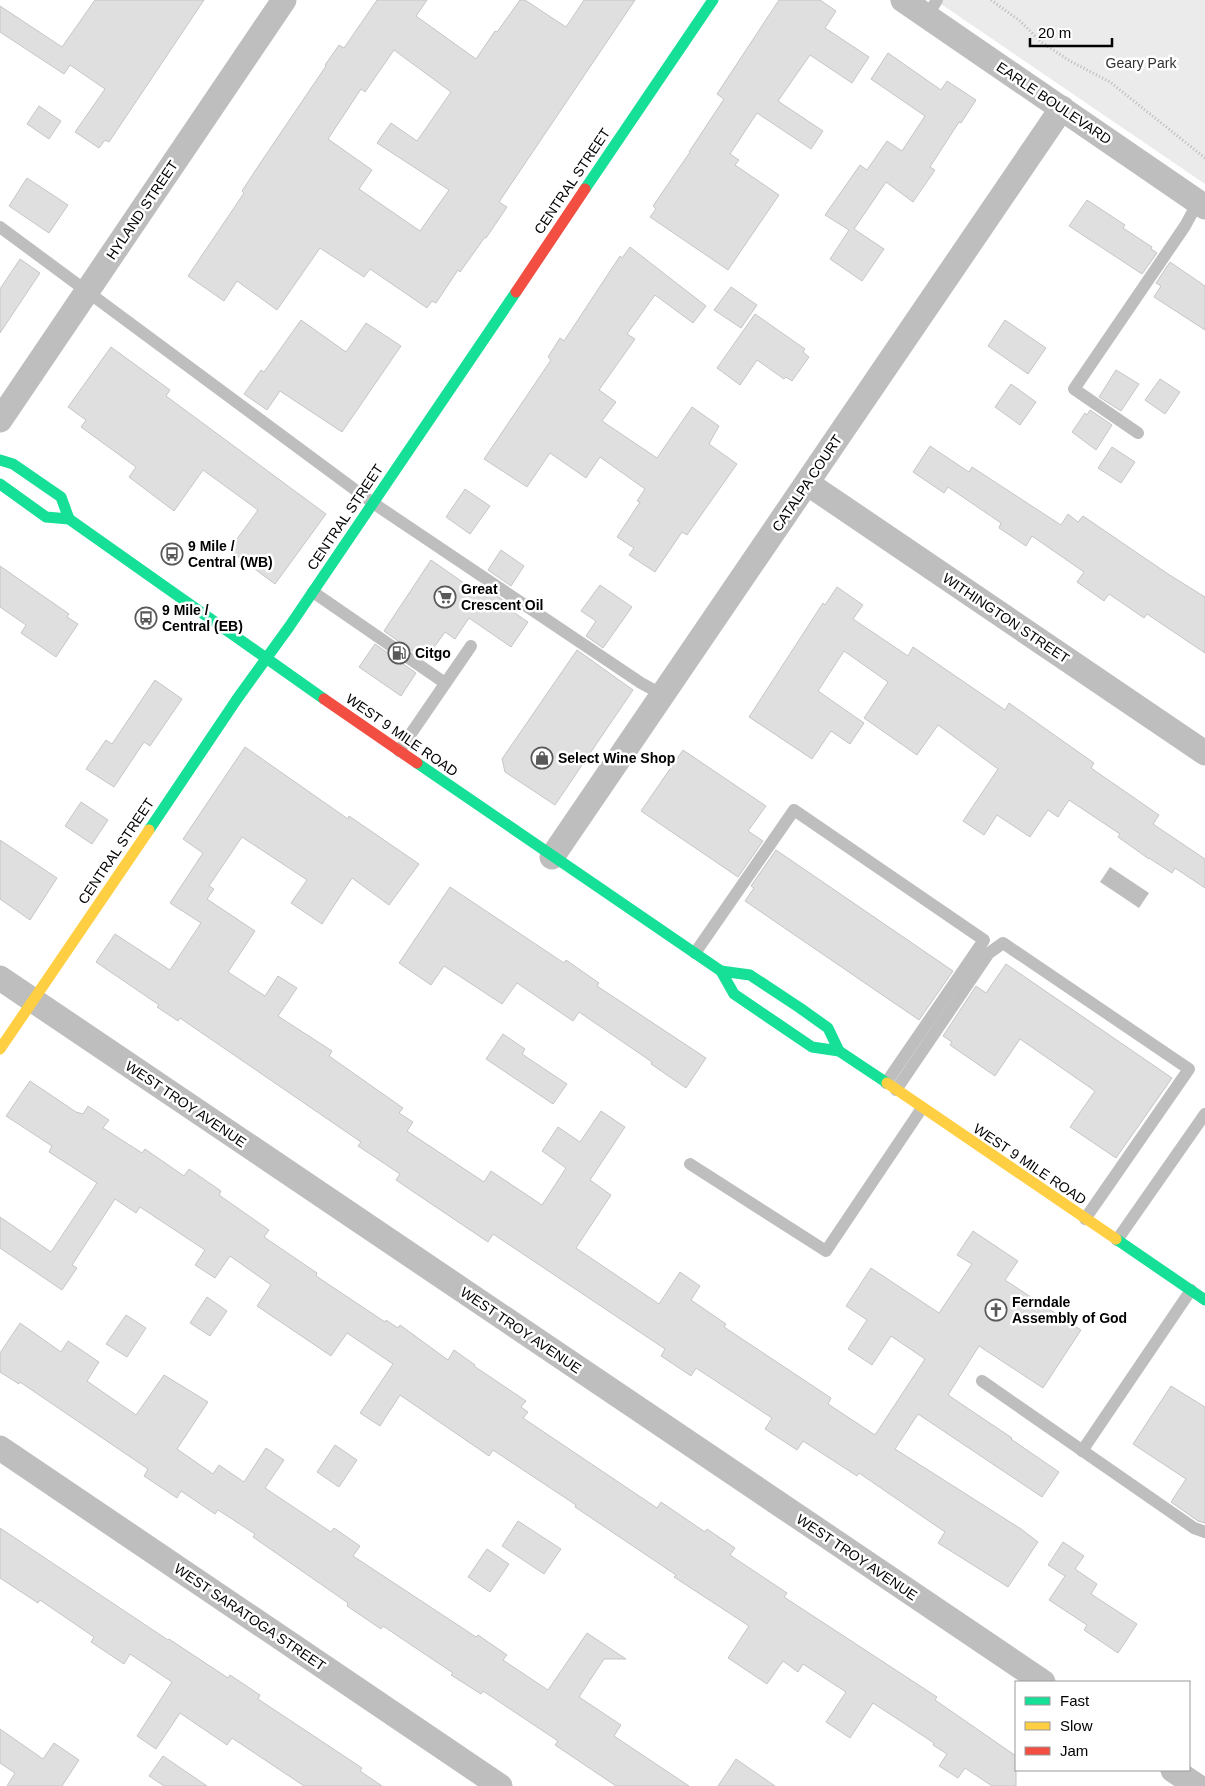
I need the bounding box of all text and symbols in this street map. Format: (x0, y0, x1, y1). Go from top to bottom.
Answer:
scale bar (1030, 15, 1112, 47)
text: 20 m (1038, 24, 1071, 41)
park label: Geary Park (1106, 55, 1177, 71)
street label: EARLE BOULEVARD (994, 59, 1114, 147)
street label: CENTRAL STREET (531, 125, 614, 237)
street label: HYLAND STREET (103, 157, 181, 263)
street label: CATALPA COURT (769, 431, 846, 534)
street label: CENTRAL STREET (304, 461, 387, 573)
place label: 9 Mile / Central (WB) (188, 538, 273, 570)
bus stop icon: 9 Mile / Central (WB) (160, 542, 184, 566)
street label: WITHINGTON STREET (940, 570, 1073, 667)
place label: Great Crescent Oil (461, 581, 543, 613)
supermarket icon: Great Crescent Oil (433, 585, 457, 609)
place label: 9 Mile / Central (EB) (162, 602, 243, 634)
bus stop icon: 9 Mile / Central (EB) (134, 606, 158, 630)
fuel station icon: Citgo (387, 641, 411, 665)
place label: Citgo (415, 645, 451, 661)
street label: WEST 9 MILE ROAD (343, 690, 461, 780)
shop icon: Select Wine Shop (530, 746, 554, 770)
place label: Select Wine Shop (558, 750, 675, 766)
street label: CENTRAL STREET (75, 795, 158, 907)
street label: WEST TROY AVENUE (123, 1058, 249, 1150)
street label: WEST 9 MILE ROAD (970, 1120, 1090, 1208)
street label: WEST TROY AVENUE (458, 1284, 584, 1376)
place label: Ferndale Assembly of God (1012, 1294, 1127, 1326)
church icon: Ferndale Assembly of God (984, 1298, 1008, 1322)
street label: WEST TROY AVENUE (794, 1511, 920, 1603)
street label: WEST SARATOGA STREET (171, 1560, 329, 1674)
legend (1015, 1681, 1190, 1771)
text: Fast (1060, 1692, 1090, 1709)
text: Slow (1060, 1717, 1093, 1734)
text: Jam (1060, 1742, 1088, 1759)

